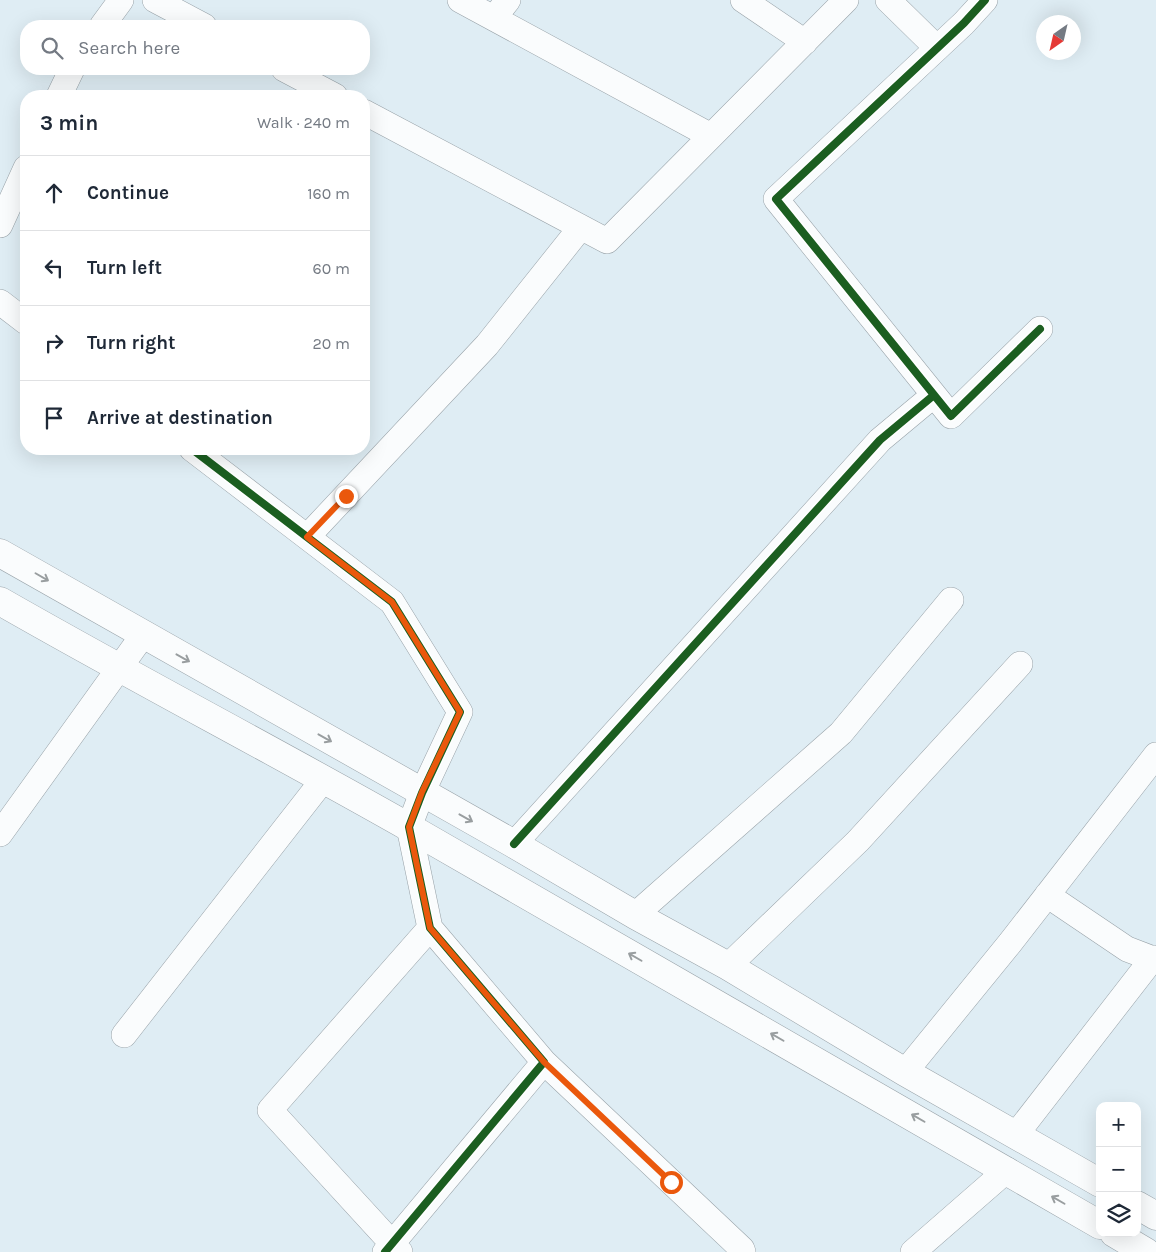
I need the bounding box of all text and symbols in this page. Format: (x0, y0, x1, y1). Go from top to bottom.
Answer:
north arrow (1036, 15, 1081, 60)
search box (20, 20, 370, 75)
icon: search (38, 34, 66, 62)
text: Search here (78, 37, 180, 59)
text: 3 min (40, 111, 98, 135)
text: Walk · 240 m (257, 113, 350, 132)
icon: ahead (40, 179, 68, 207)
text: Continue (87, 182, 169, 204)
text: 160 m (307, 184, 350, 203)
icon: left (40, 254, 68, 282)
text: Turn left (87, 257, 162, 279)
text: 60 m (313, 259, 350, 278)
icon: right (40, 329, 68, 357)
text: Turn right (87, 332, 176, 354)
text: 20 m (312, 334, 350, 353)
icon: arrive (40, 404, 68, 432)
text: Arrive at destination (87, 407, 273, 429)
route end (335, 485, 358, 508)
one-way arrow (35, 573, 49, 583)
one-way arrow (176, 653, 191, 663)
one-way arrow (317, 733, 332, 743)
one-way arrow (459, 813, 473, 823)
one-way arrow (629, 951, 643, 961)
one-way arrow (770, 1032, 784, 1042)
map controls (1096, 1102, 1141, 1237)
button: + (1096, 1102, 1141, 1147)
one-way arrow (910, 1113, 925, 1123)
button: − (1096, 1147, 1141, 1192)
route start (660, 1171, 683, 1194)
button: layers (1096, 1192, 1141, 1237)
one-way arrow (1051, 1195, 1065, 1205)

